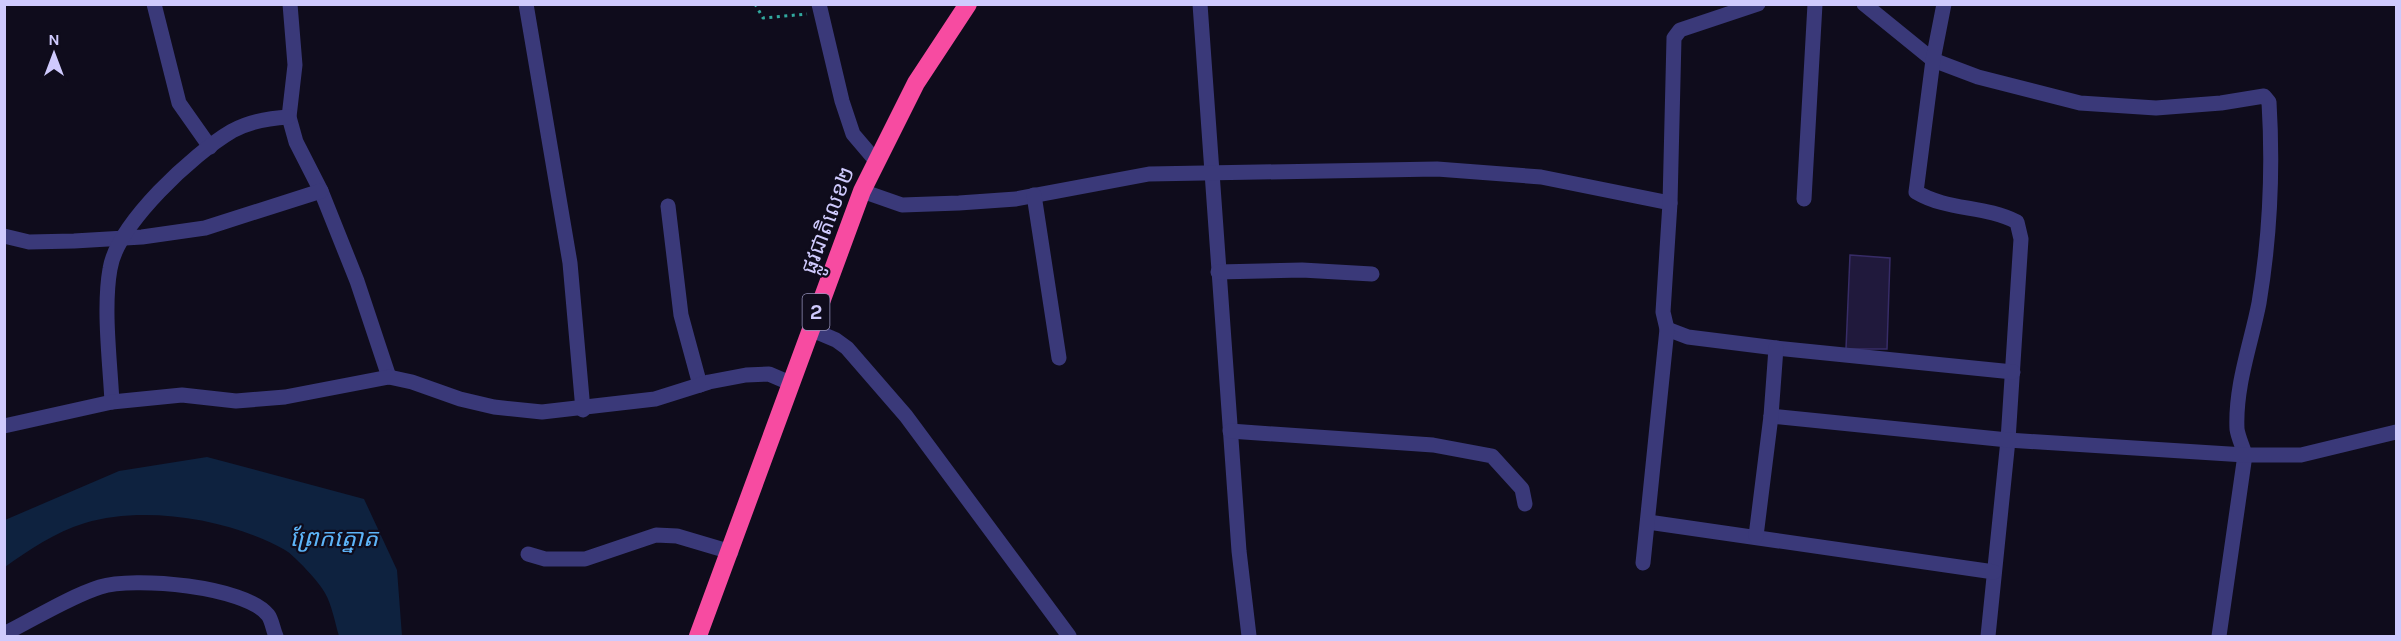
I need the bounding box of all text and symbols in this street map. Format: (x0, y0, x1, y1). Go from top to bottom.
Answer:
north arrow (24, 24, 84, 84)
text: N (48, 30, 60, 49)
street label: ផ្លូវជាតិលេខ២ (796, 163, 866, 280)
road number: 2 (802, 294, 830, 330)
water label: ព្រែកត្នោត (290, 524, 380, 553)

